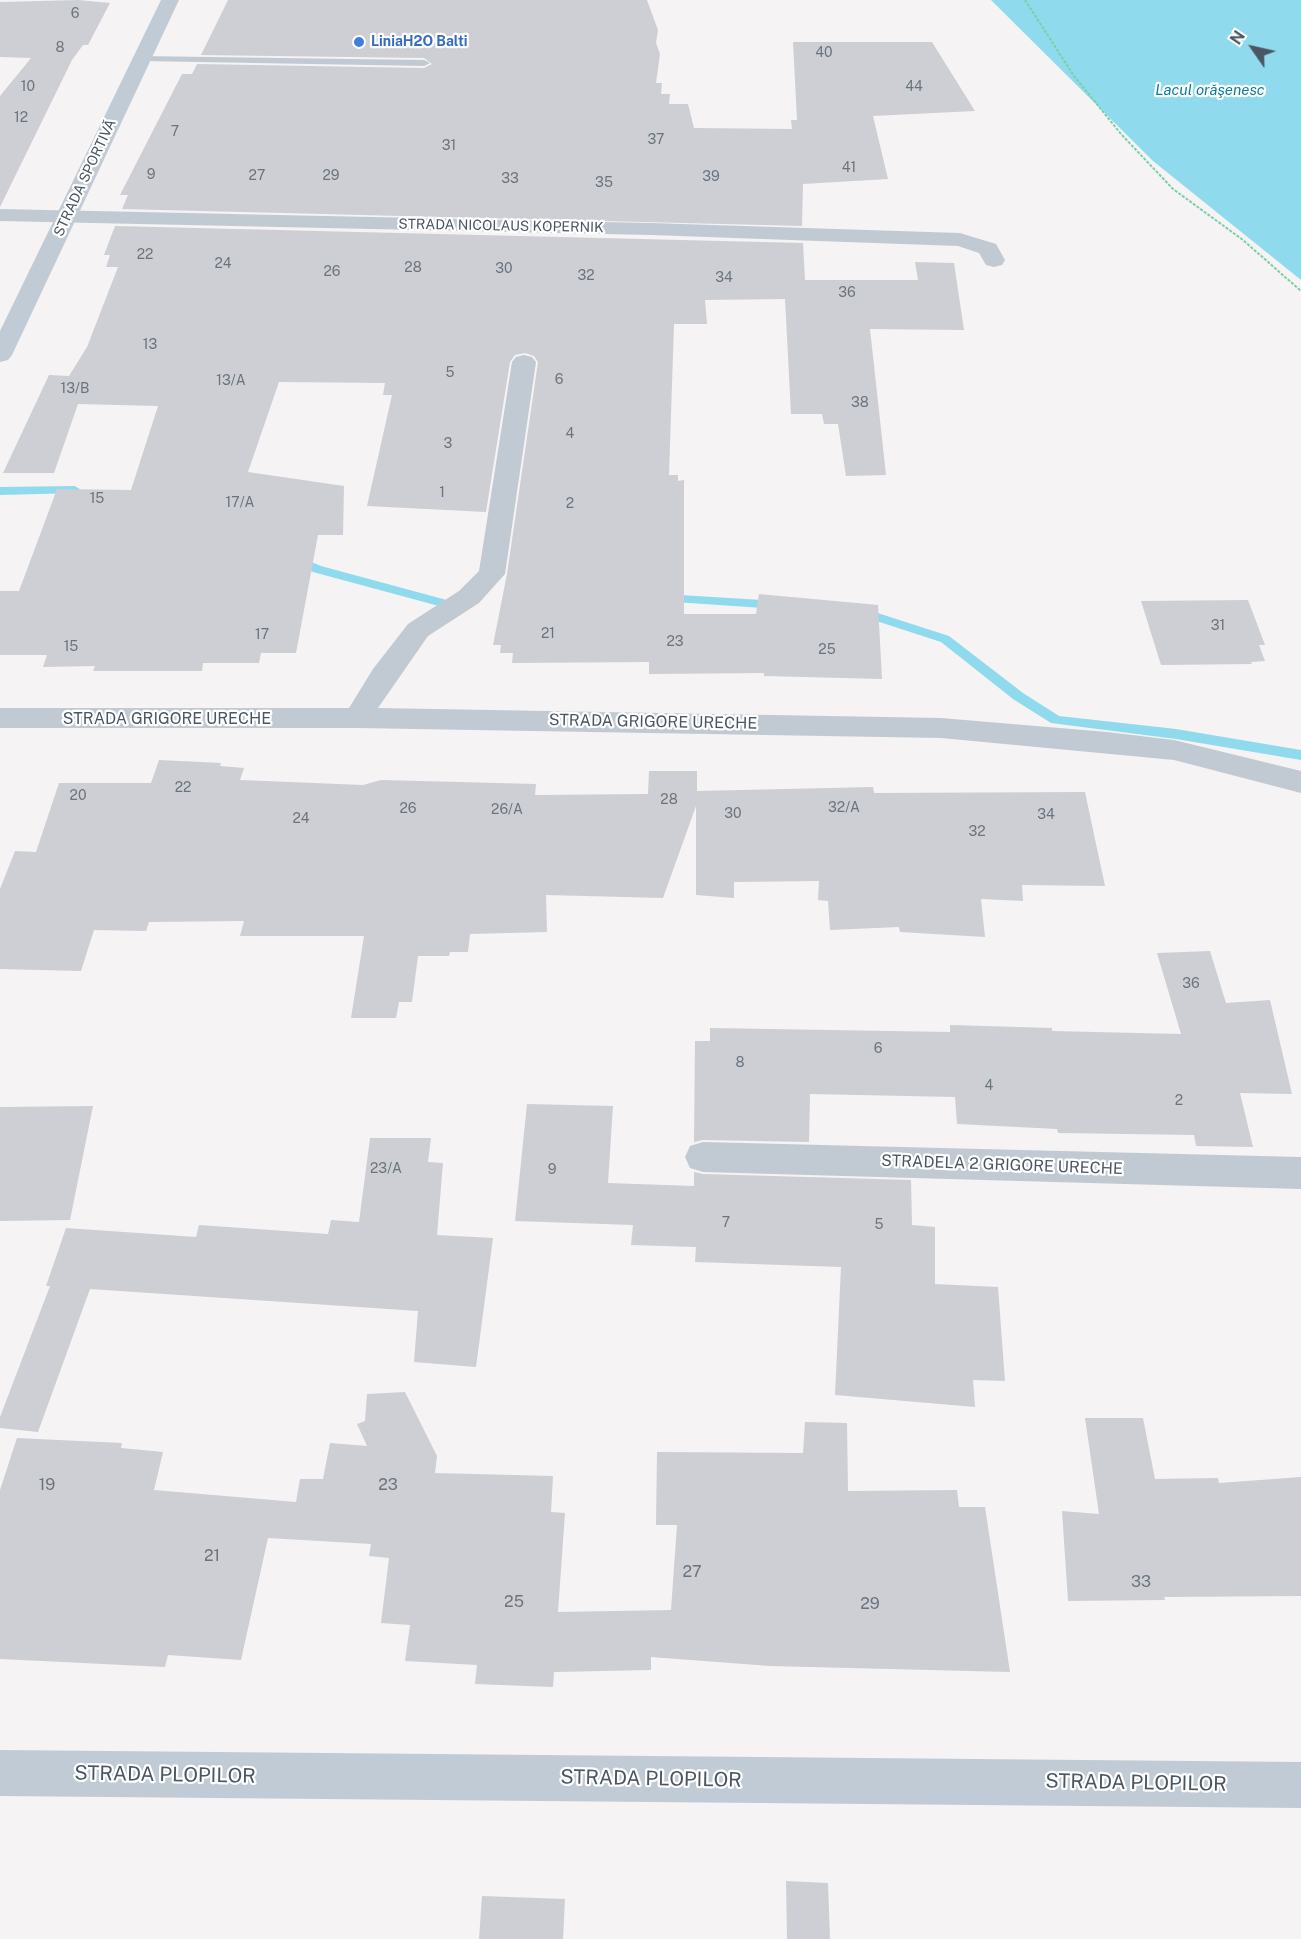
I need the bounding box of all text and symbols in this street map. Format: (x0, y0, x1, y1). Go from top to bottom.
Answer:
house number: 6 (71, 6, 79, 22)
north arrow (1223, 18, 1283, 78)
text: N (1226, 27, 1249, 48)
place label: LiniaH2O Balti (371, 34, 467, 50)
marker: LiniaH2O Balti (352, 35, 366, 49)
house number: 8 (55, 40, 65, 56)
house number: 40 (815, 45, 833, 61)
house number: 10 (21, 79, 35, 95)
house number: 44 (905, 79, 923, 95)
water label: Lacul orăşenesc (1155, 81, 1265, 99)
house number: 12 (14, 110, 28, 126)
street label: STRADA SPORTIVĂ (50, 117, 120, 239)
house number: 7 (171, 124, 179, 140)
house number: 37 (648, 132, 664, 148)
house number: 31 (442, 138, 456, 154)
house number: 41 (842, 160, 856, 176)
house number: 9 (147, 167, 155, 183)
house number: 27 (249, 168, 265, 184)
house number: 29 (322, 168, 340, 184)
house number: 39 (702, 169, 720, 185)
house number: 33 (501, 171, 519, 187)
house number: 35 (595, 175, 613, 191)
street label: STRADA NICOLAUS KOPERNIK (398, 216, 604, 236)
house number: 22 (137, 247, 153, 263)
house number: 24 (214, 256, 232, 272)
house number: 28 (404, 260, 422, 276)
house number: 30 (495, 261, 513, 277)
house number: 26 (323, 264, 341, 280)
house number: 32 (577, 268, 595, 284)
house number: 34 (715, 270, 733, 286)
house number: 36 (838, 285, 856, 301)
house number: 13 (143, 337, 157, 353)
house number: 5 (446, 365, 454, 381)
house number: 6 (555, 372, 563, 388)
house number: 13/A (216, 373, 246, 389)
house number: 13/B (61, 381, 89, 397)
house number: 38 (851, 395, 869, 411)
house number: 4 (566, 426, 574, 442)
house number: 3 (444, 436, 452, 452)
house number: 1 (439, 485, 445, 501)
house number: 15 (90, 491, 104, 507)
house number: 17/A (226, 495, 254, 511)
house number: 2 (566, 496, 574, 512)
house number: 31 (1211, 618, 1225, 634)
house number: 21 (541, 626, 555, 642)
house number: 17 (255, 627, 269, 643)
house number: 23 (666, 634, 684, 650)
house number: 15 (64, 639, 78, 655)
house number: 25 (818, 642, 836, 658)
street label: STRADA GRIGORE URECHE (63, 709, 271, 729)
street label: STRADA GRIGORE URECHE (549, 711, 757, 733)
house number: 22 (175, 780, 191, 796)
house number: 20 (70, 788, 86, 804)
house number: 28 (660, 792, 678, 808)
house number: 32/A (828, 800, 860, 816)
house number: 26 (399, 801, 417, 817)
house number: 26/A (491, 802, 523, 818)
house number: 30 (724, 806, 742, 822)
house number: 34 (1037, 807, 1055, 823)
house number: 24 (292, 811, 310, 827)
house number: 32 (968, 824, 986, 840)
house number: 36 (1182, 976, 1200, 992)
house number: 6 (874, 1041, 882, 1057)
house number: 8 (735, 1055, 745, 1071)
house number: 4 (985, 1078, 993, 1094)
house number: 2 (1175, 1093, 1183, 1109)
street label: STRADELA 2 GRIGORE URECHE (881, 1151, 1123, 1179)
house number: 23/A (370, 1161, 402, 1177)
house number: 9 (548, 1162, 556, 1178)
house number: 7 (722, 1215, 730, 1231)
house number: 5 (875, 1217, 883, 1233)
house number: 19 (39, 1475, 55, 1495)
house number: 23 (378, 1475, 398, 1495)
house number: 21 (204, 1546, 220, 1566)
house number: 27 (682, 1562, 702, 1582)
house number: 33 (1131, 1572, 1151, 1592)
house number: 25 (504, 1592, 524, 1612)
house number: 29 (860, 1594, 880, 1614)
street label: STRADA PLOPILOR (74, 1761, 256, 1789)
street label: STRADA PLOPILOR (560, 1765, 742, 1793)
street label: STRADA PLOPILOR (1045, 1769, 1227, 1797)

